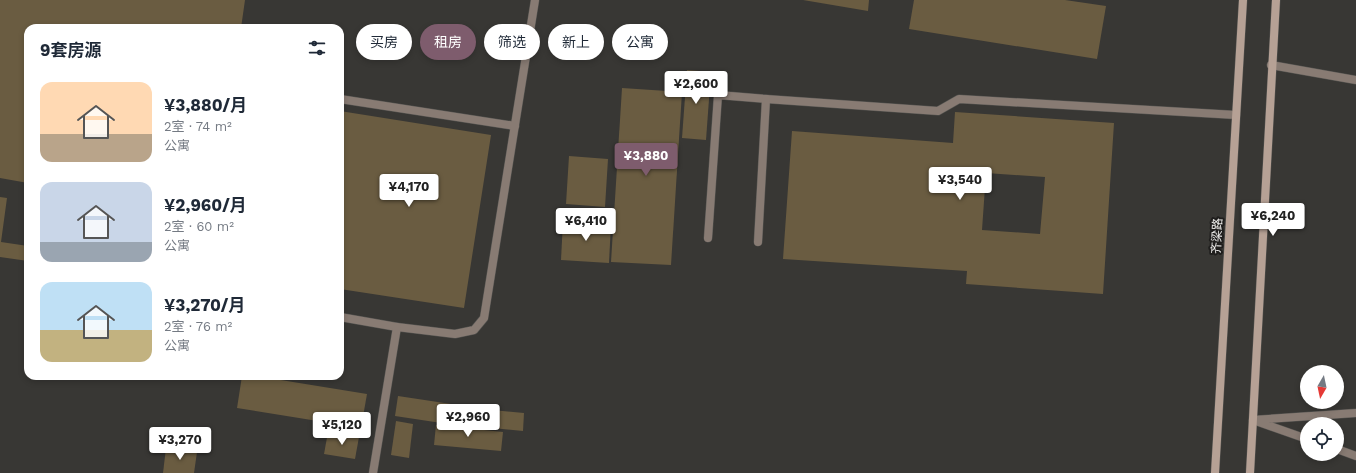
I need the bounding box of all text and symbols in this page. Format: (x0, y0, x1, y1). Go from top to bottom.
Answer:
chip: 买房 (356, 24, 412, 60)
chip: 租房 (420, 24, 476, 60)
chip: 筛选 (484, 24, 540, 60)
chip: 新上 (548, 24, 604, 60)
chip: 公寓 (612, 24, 668, 60)
icon: filters (306, 37, 328, 59)
text: 9套房源 (40, 40, 101, 60)
pin: ¥2,600 (663, 71, 729, 105)
text: ¥2,600 (674, 76, 718, 91)
text: ¥3,880/月 (164, 95, 247, 115)
icon: home (72, 98, 120, 146)
text: 2室 · 74 m² (164, 119, 232, 134)
text: 公寓 (164, 138, 190, 153)
pin: ¥3,880 (613, 143, 679, 177)
text: ¥3,880 (624, 148, 668, 163)
pin: ¥3,540 (927, 167, 993, 201)
text: ¥3,540 (938, 172, 982, 187)
pin: ¥4,170 (376, 174, 442, 208)
text: ¥4,170 (389, 179, 430, 194)
text: ¥2,960/月 (164, 195, 247, 215)
icon: home (72, 198, 120, 246)
pin: ¥6,240 (1240, 203, 1306, 237)
pin: ¥6,410 (553, 208, 619, 242)
text: ¥6,240 (1251, 208, 1295, 223)
text: ¥6,410 (565, 213, 607, 228)
street label: 齐梁路 (1209, 218, 1225, 254)
text: 2室 · 60 m² (164, 219, 234, 234)
text: 公寓 (164, 238, 190, 253)
text: ¥3,270/月 (164, 295, 246, 315)
icon: home (72, 298, 120, 346)
text: 2室 · 76 m² (164, 319, 232, 334)
text: 公寓 (164, 338, 190, 353)
north arrow (1300, 365, 1344, 409)
map controls (1300, 365, 1344, 461)
pin: ¥2,960 (435, 404, 501, 438)
text: ¥2,960 (446, 409, 490, 424)
pin: ¥5,120 (309, 412, 375, 446)
text: ¥5,120 (322, 417, 362, 432)
button: locate (1300, 417, 1344, 461)
pin: ¥3,270 (147, 427, 213, 461)
text: ¥3,270 (158, 432, 202, 447)

